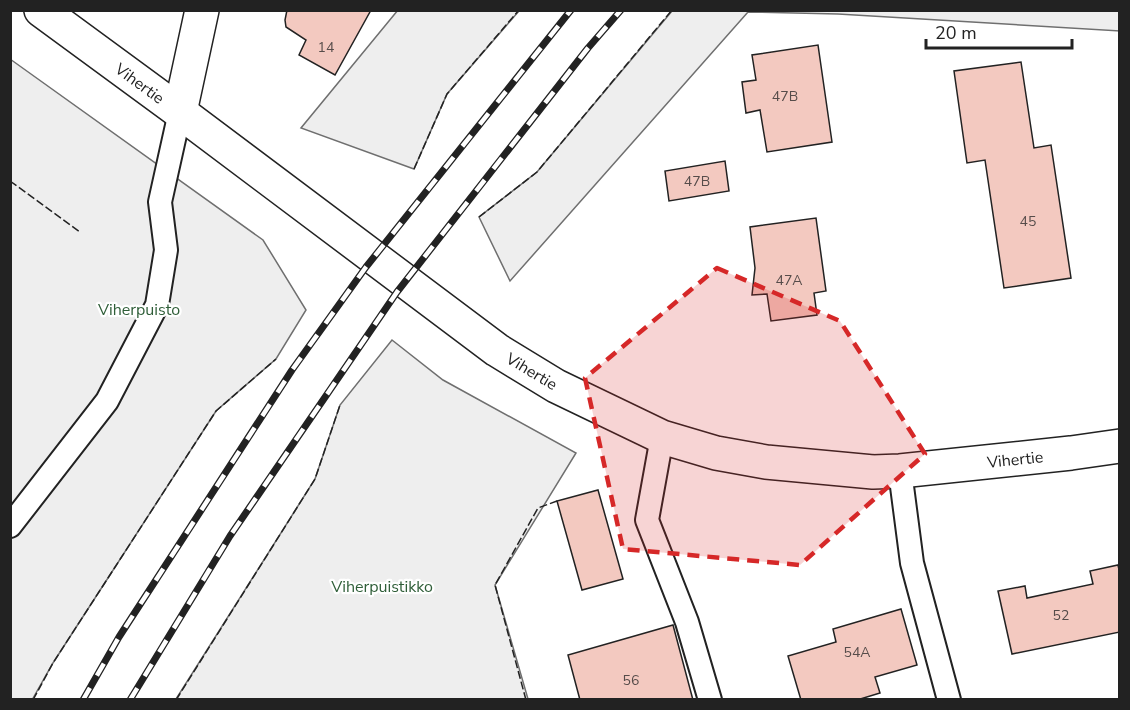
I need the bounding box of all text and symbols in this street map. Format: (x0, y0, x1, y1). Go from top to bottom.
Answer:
scale bar (926, 12, 1072, 50)
text: 20 m (935, 21, 977, 45)
house number: 14 (318, 38, 334, 57)
street label: Vihertie (109, 58, 169, 109)
house number: 47B (772, 87, 798, 106)
house number: 47B (684, 172, 710, 191)
house number: 45 (1020, 212, 1036, 231)
house number: 47A (775, 271, 803, 290)
park label: Viherpuisto (97, 299, 180, 321)
street label: Vihertie (501, 347, 561, 396)
street label: Vihertie (985, 446, 1044, 474)
park label: Viherpuistikko (330, 576, 433, 598)
house number: 52 (1053, 606, 1069, 625)
house number: 54A (843, 643, 871, 662)
house number: 56 (623, 671, 639, 690)

